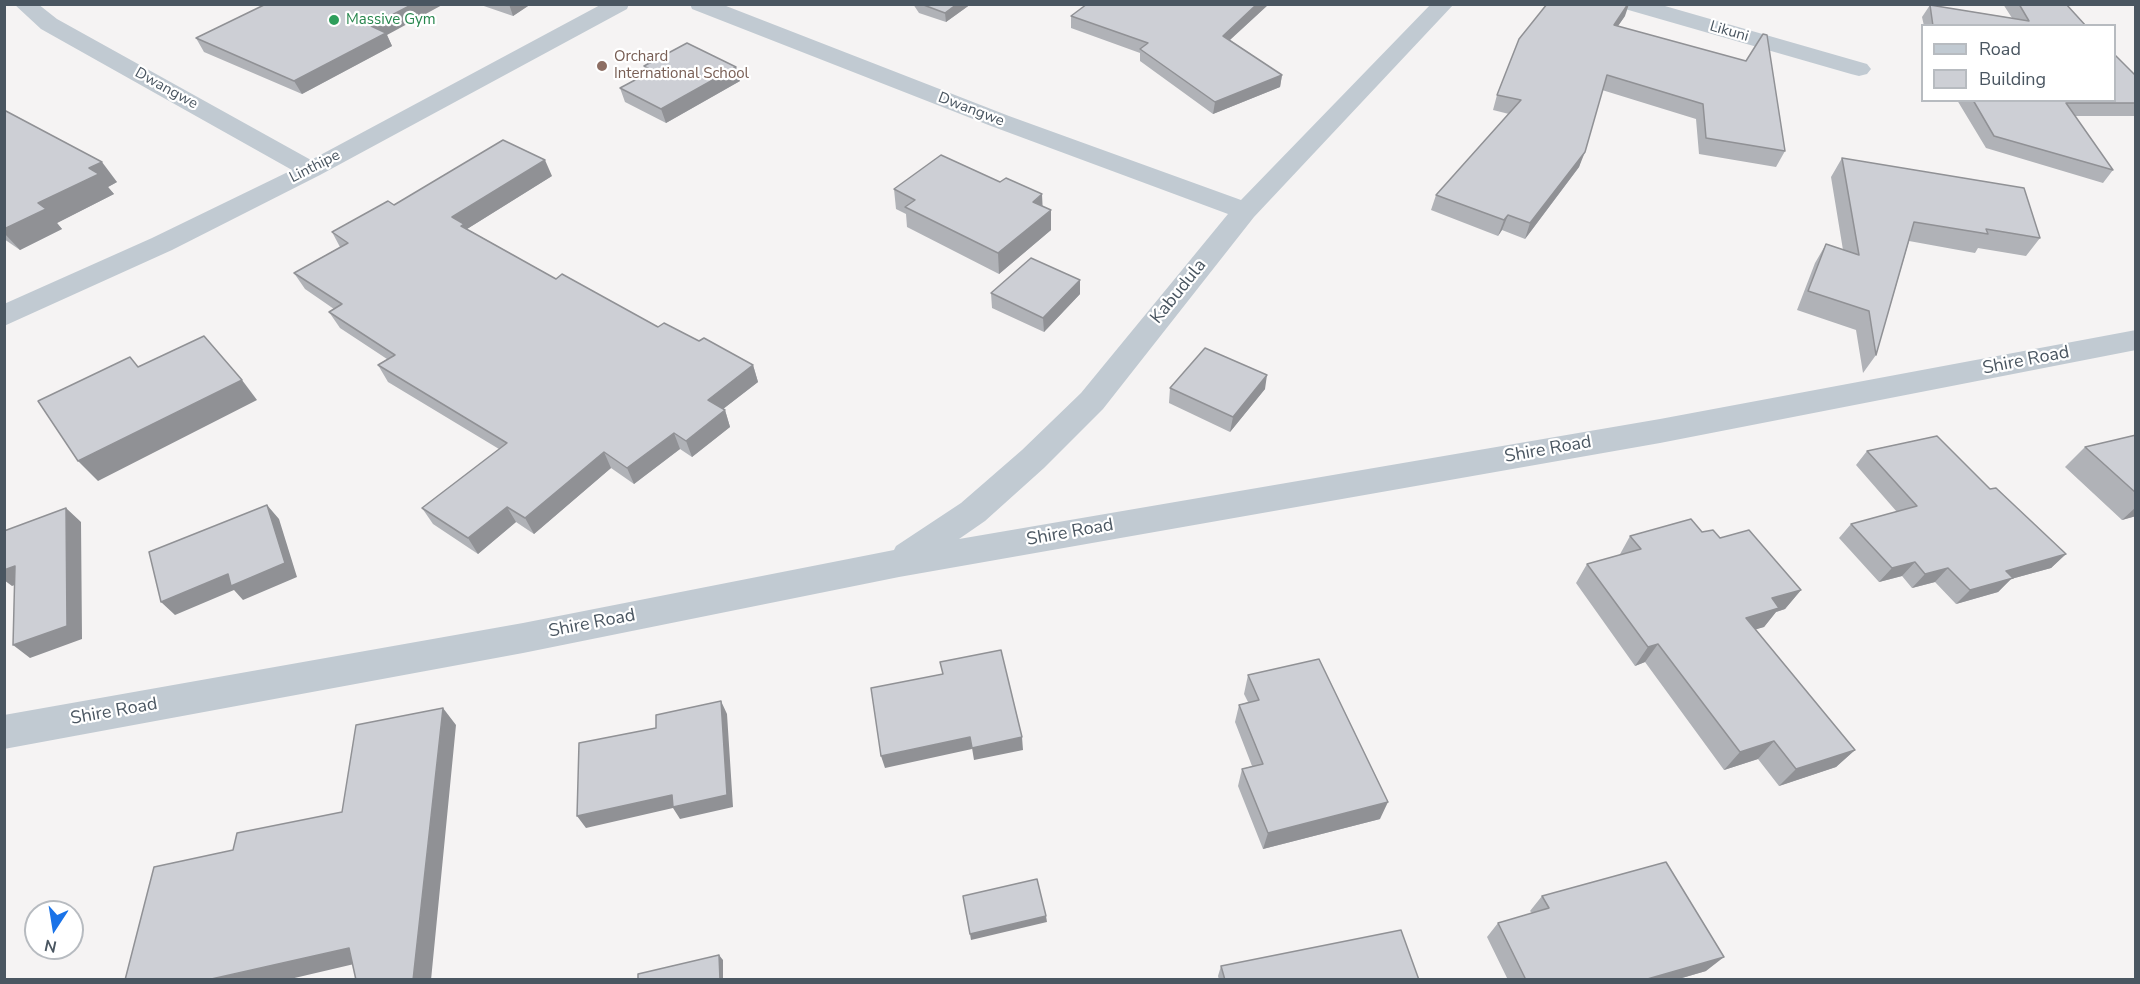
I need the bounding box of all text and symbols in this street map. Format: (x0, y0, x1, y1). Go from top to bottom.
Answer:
place label: Massive Gym (346, 11, 436, 29)
marker: Massive Gym (327, 13, 341, 27)
street label: Likuni (1708, 18, 1750, 46)
legend (1921, 24, 2116, 102)
text: Road (1979, 37, 2021, 61)
place label: Orchard International School (614, 48, 749, 83)
marker: Orchard International School (595, 59, 609, 73)
street label: Dwangwe (131, 64, 201, 114)
text: Building (1979, 67, 2046, 91)
street label: Dwangwe (935, 89, 1007, 131)
street label: Linthipe (287, 147, 343, 187)
street label: Kabudula (1146, 255, 1212, 329)
street label: Shire Road (1981, 342, 2071, 380)
street label: Shire Road (1503, 432, 1593, 468)
street label: Shire Road (1025, 515, 1115, 551)
street label: Shire Road (547, 605, 637, 643)
street label: Shire Road (69, 694, 159, 730)
north arrow (24, 900, 84, 960)
text: N (43, 934, 59, 958)

